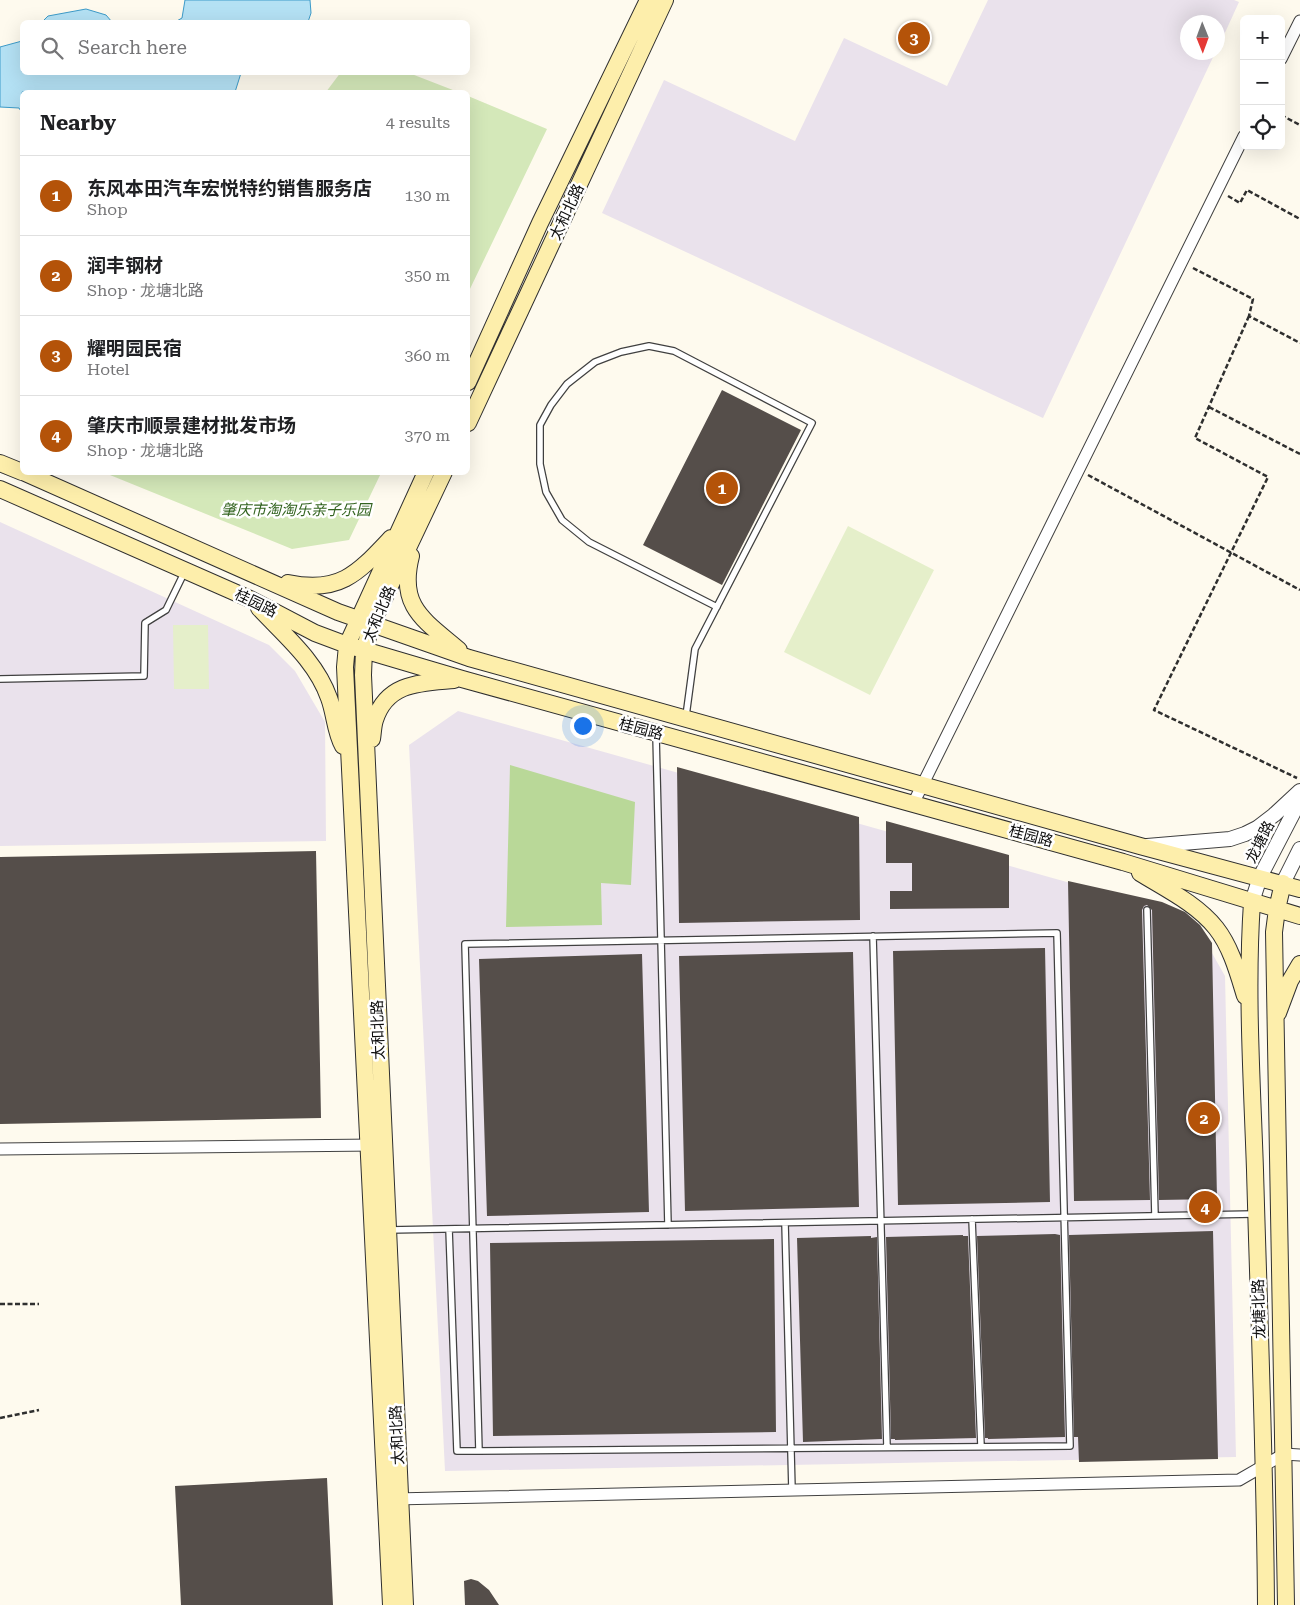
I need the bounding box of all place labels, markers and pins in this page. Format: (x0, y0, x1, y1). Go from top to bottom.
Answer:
pin: 3 (898, 19, 930, 57)
pin: 1 (706, 469, 738, 507)
pin: 2 (1188, 1099, 1220, 1137)
pin: 4 (1189, 1188, 1221, 1226)

